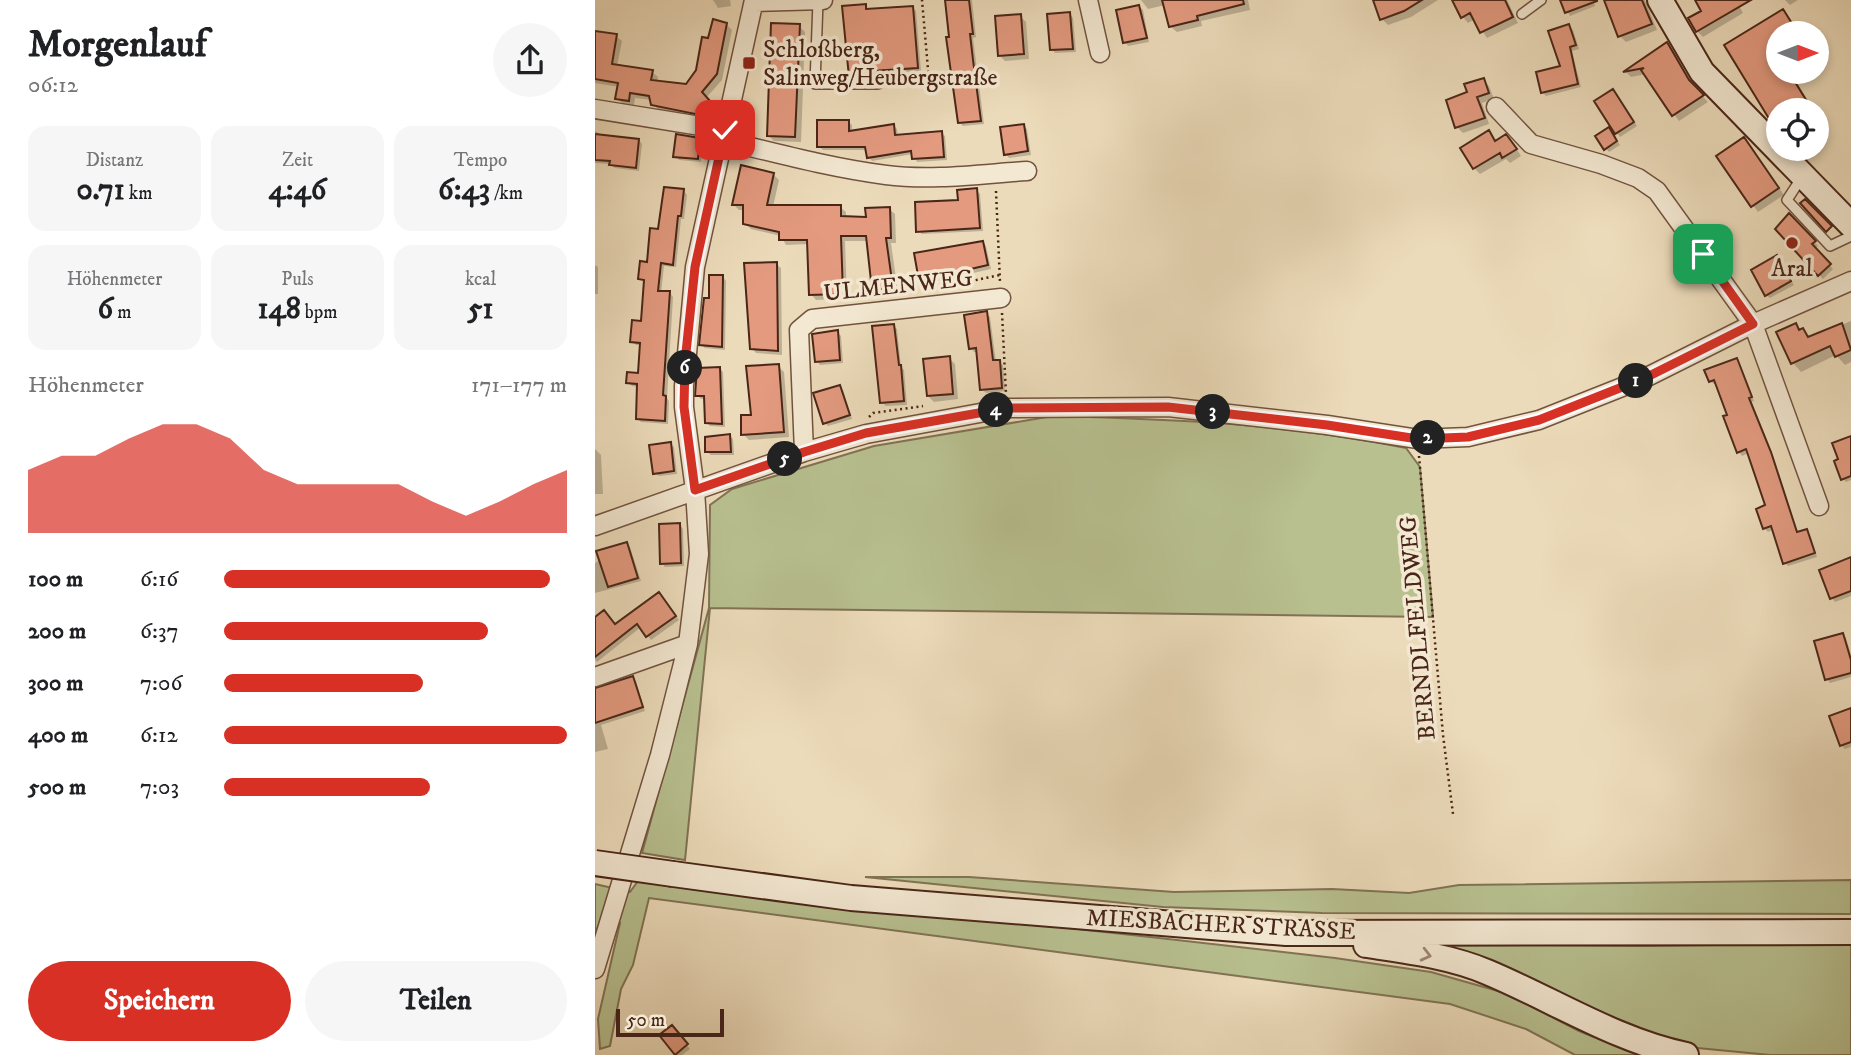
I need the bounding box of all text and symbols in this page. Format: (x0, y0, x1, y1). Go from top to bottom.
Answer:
text: Morgenlauf (28, 21, 207, 69)
north arrow (1766, 21, 1829, 84)
map controls (1766, 21, 1829, 161)
button: share (493, 23, 567, 97)
place label: Schloßberg, Salinweg/Heubergstraße (763, 35, 998, 93)
marker: Schloßberg, Salinweg/Heubergstraße (741, 55, 757, 71)
text: 06:12 (28, 71, 78, 100)
button: locate (1766, 98, 1829, 161)
pin (695, 100, 755, 160)
icon: check (706, 111, 744, 149)
text: Distanz (86, 149, 143, 172)
text: Zeit (282, 149, 313, 172)
text: Tempo (454, 149, 507, 172)
text: 0.71 (76, 172, 125, 209)
text: 4:46 (269, 172, 326, 209)
text: 6:43 (438, 172, 490, 209)
text: km (125, 182, 153, 205)
text: /km (490, 182, 523, 205)
pin (1673, 224, 1733, 284)
icon: arrive (1684, 235, 1722, 273)
marker: Aral (1784, 235, 1800, 251)
place label: Aral (1771, 254, 1814, 284)
street label: ULMENWEG (822, 263, 975, 309)
text: Höhenmeter (67, 268, 162, 291)
text: Puls (281, 268, 314, 291)
text: kcal (465, 268, 496, 291)
text: 6 (98, 291, 113, 328)
text: 148 (257, 291, 301, 328)
text: 51 (468, 291, 493, 328)
text: m (113, 301, 131, 324)
text: bpm (301, 301, 338, 324)
pin: 6 (667, 350, 703, 386)
text: 6 (680, 356, 689, 379)
pin: 1 (1619, 364, 1653, 398)
text: 1 (1632, 369, 1639, 392)
text: Höhenmeter (28, 371, 144, 400)
text: 171–177 m (471, 371, 567, 400)
pin: 4 (979, 392, 1013, 428)
pin: 3 (1195, 394, 1231, 430)
text: 4 (990, 398, 1001, 421)
text: 3 (1209, 400, 1216, 423)
pin: 2 (1411, 420, 1445, 456)
text: 2 (1423, 426, 1432, 449)
pin: 5 (767, 442, 803, 476)
text: 5 (780, 447, 789, 470)
street label: BERNDLFELDWEG (1393, 514, 1443, 741)
text: 100 m (28, 565, 83, 594)
text: 6:16 (140, 565, 178, 594)
text: 200 m (28, 617, 86, 646)
text: 6:37 (140, 617, 179, 646)
text: 300 m (28, 669, 84, 698)
text: 7:06 (140, 669, 182, 698)
text: 400 m (28, 721, 88, 750)
text: 6:12 (140, 721, 178, 750)
text: 500 m (28, 773, 86, 802)
text: 7:03 (140, 773, 179, 802)
street label: MIESBACHER STRASSE (1085, 903, 1357, 947)
one-way arrow (1419, 947, 1431, 961)
button: Speichern (28, 961, 291, 1041)
button: Teilen (305, 961, 567, 1041)
scale bar (616, 1006, 725, 1038)
text: 50 m (627, 1009, 665, 1032)

